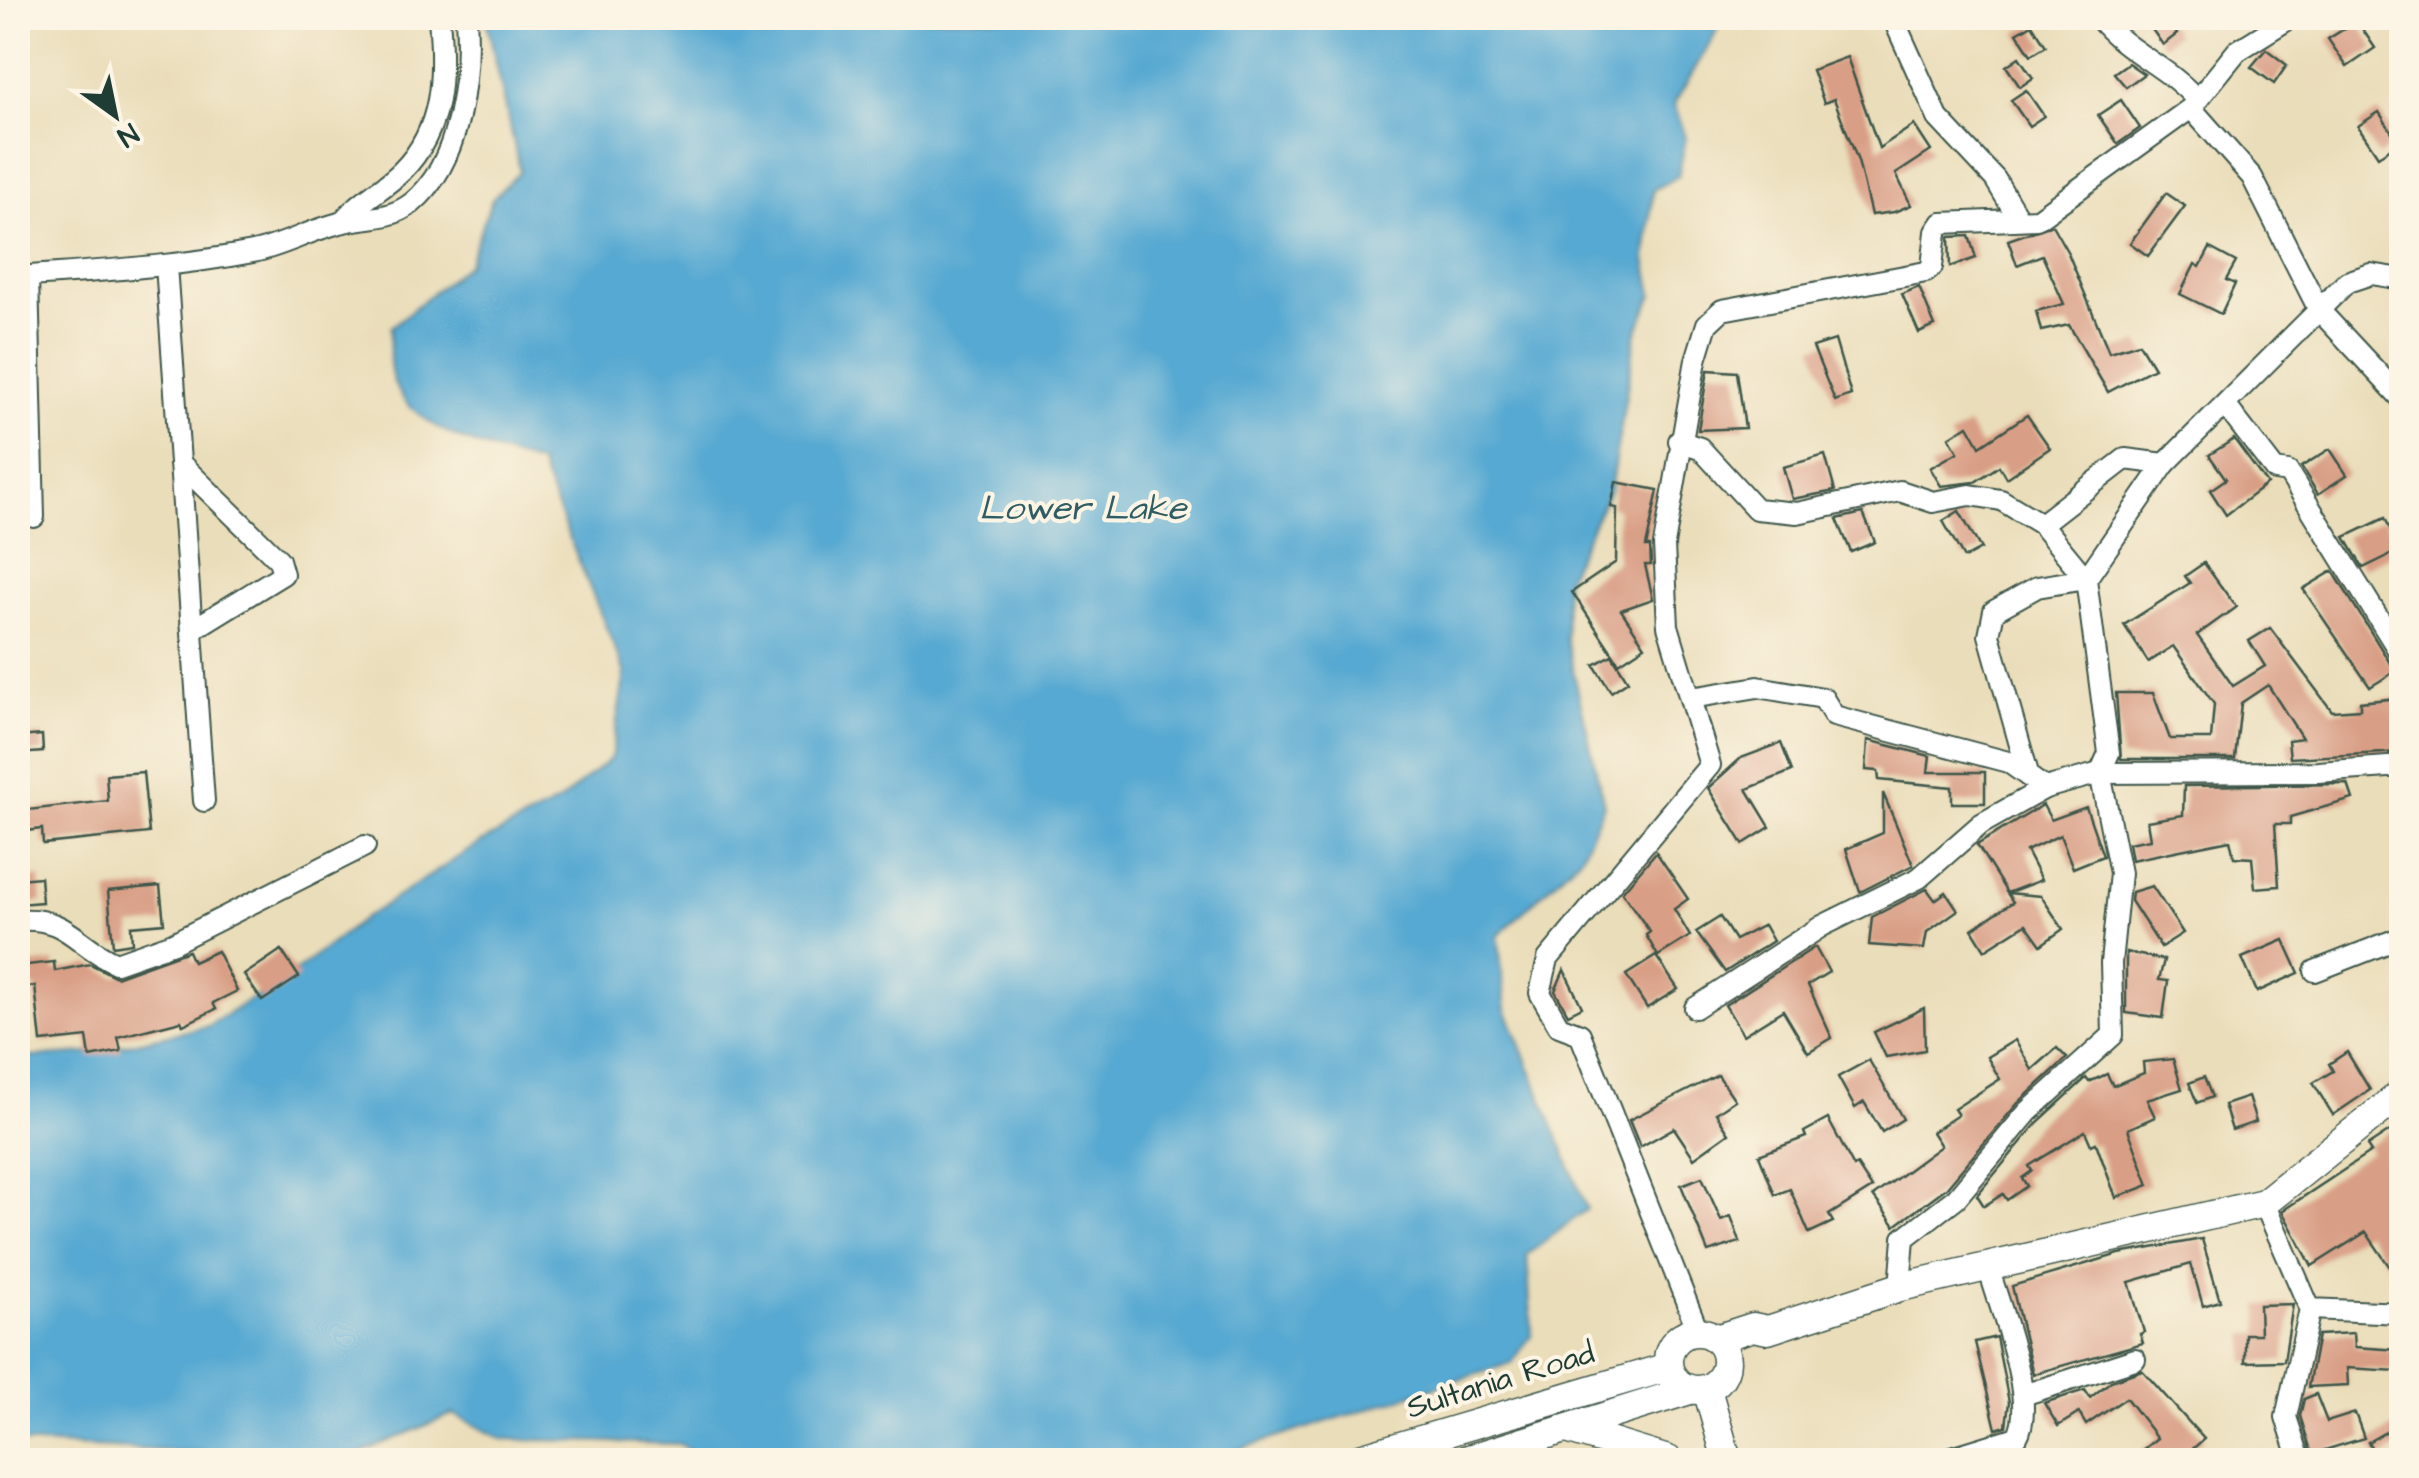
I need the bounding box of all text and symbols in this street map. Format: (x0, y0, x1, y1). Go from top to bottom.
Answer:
north arrow (65, 65, 165, 165)
text: N (109, 114, 146, 156)
water label: Lower Lake (980, 484, 1189, 533)
street label: Sultania Road (1401, 1330, 1600, 1430)

